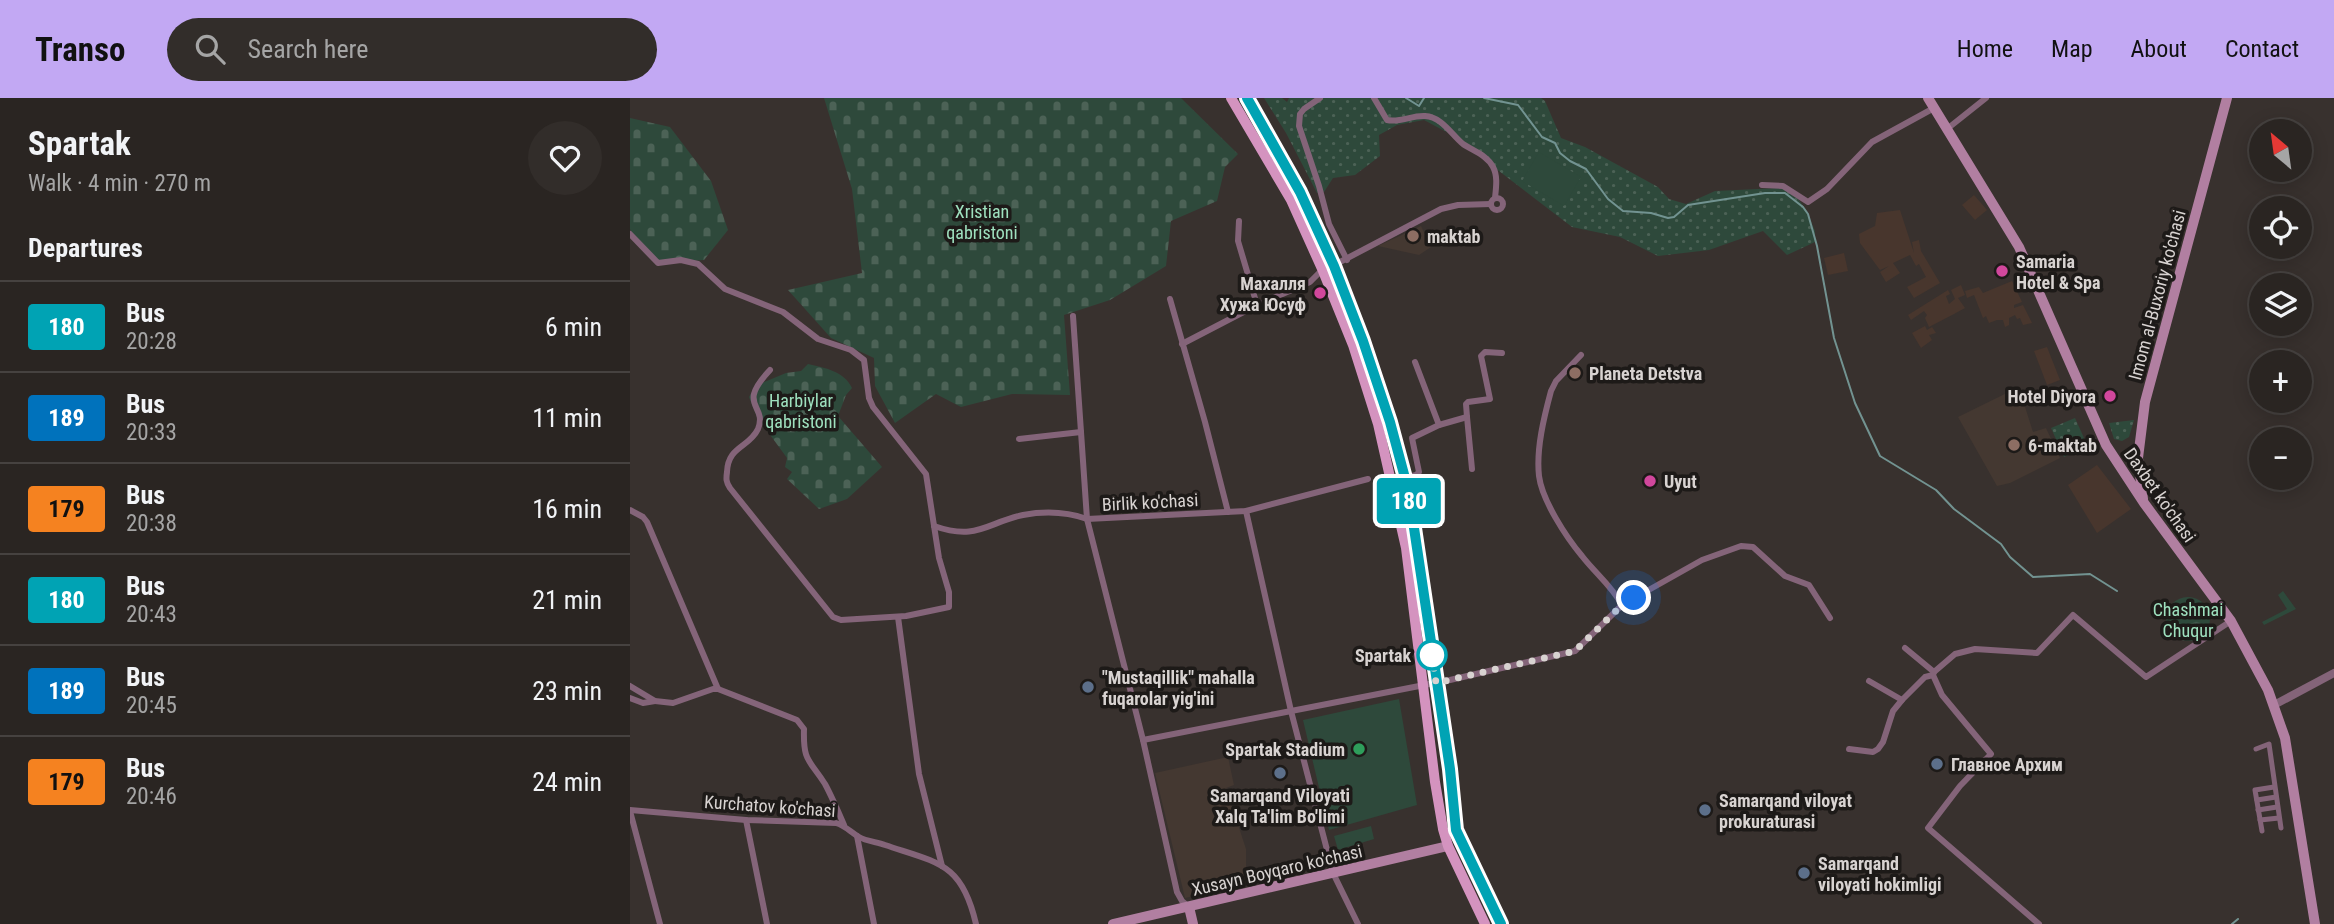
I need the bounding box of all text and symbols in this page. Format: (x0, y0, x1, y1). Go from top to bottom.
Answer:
search box (167, 18, 657, 81)
text: Transo (35, 30, 125, 69)
icon: search (191, 30, 229, 68)
text: Search here (247, 34, 368, 64)
text: Home (1957, 35, 2013, 63)
text: Map (2051, 35, 2093, 63)
text: About (2131, 35, 2187, 63)
text: Contact (2225, 35, 2299, 63)
north arrow (2249, 119, 2312, 182)
map controls (2249, 119, 2312, 490)
button: heart (528, 121, 602, 195)
text: Spartak (28, 124, 131, 163)
text: Walk · 4 min · 270 m (28, 170, 211, 197)
button: locate (2249, 196, 2312, 259)
park label: Xristian qabristoni (946, 201, 1018, 243)
street label: Imom al-Buxoriy ko'chasi (2124, 208, 2190, 382)
place label: maktab (1427, 226, 1480, 247)
marker: maktab (1405, 228, 1421, 244)
text: Departures (28, 233, 143, 263)
place label: Samaria Hotel & Spa (2016, 251, 2101, 293)
marker: Samaria Hotel & Spa (1994, 263, 2010, 279)
place label: Махалля Хужа Юсуф (1220, 273, 1306, 315)
button: layers (2249, 273, 2312, 336)
marker: Махалля Хужа Юсуф (1312, 285, 1328, 301)
text: Bus (126, 298, 165, 328)
text: 6 min (545, 312, 602, 342)
text: 180 (48, 313, 85, 341)
text: 20:28 (126, 328, 177, 355)
button: + (2249, 350, 2312, 413)
place label: Planeta Detstva (1589, 363, 1702, 384)
marker: Planeta Detstva (1567, 365, 1583, 381)
place label: Hotel Diyora (2007, 386, 2096, 407)
marker: Hotel Diyora (2102, 388, 2118, 404)
text: Bus (126, 389, 165, 419)
park label: Harbiylar qabristoni (765, 390, 837, 432)
text: 11 min (532, 403, 602, 433)
text: 189 (48, 404, 85, 432)
text: 20:33 (126, 419, 177, 446)
button: − (2249, 427, 2312, 490)
place label: 6-maktab (2028, 435, 2097, 456)
marker: 6-maktab (2006, 437, 2022, 453)
street label: Daxbet ko'chasi (2120, 444, 2200, 546)
place label: Uyut (1664, 471, 1697, 492)
marker: Uyut (1642, 473, 1658, 489)
line badge: 180 (1369, 478, 1449, 524)
text: Bus (126, 480, 165, 510)
text: 180 (1391, 487, 1427, 515)
street label: Birlik ko'chasi (1101, 489, 1199, 515)
text: 16 min (532, 494, 602, 524)
text: 179 (48, 495, 85, 523)
text: 20:38 (126, 510, 177, 537)
text: Bus (126, 571, 165, 601)
your location (1616, 580, 1651, 615)
text: 21 min (532, 585, 602, 615)
text: 180 (48, 586, 85, 614)
park label: Chashmai Chuqur (2153, 599, 2223, 641)
text: 20:43 (126, 601, 177, 628)
marker: Spartak (1417, 640, 1447, 670)
place label: Spartak (1355, 645, 1411, 666)
text: Bus (126, 662, 165, 692)
place label: "Mustaqillik" mahalla fuqarolar yig'ini (1102, 667, 1255, 709)
text: 23 min (532, 676, 602, 706)
text: 189 (48, 677, 85, 705)
marker: "Mustaqillik" mahalla fuqarolar yig'ini (1080, 679, 1096, 695)
text: 20:45 (126, 692, 177, 719)
place label: Spartak Stadium (1225, 739, 1345, 760)
marker: Spartak Stadium (1351, 741, 1367, 757)
text: Bus (126, 753, 165, 783)
place label: Главное Архим (1951, 754, 2063, 775)
marker: Главное Архим (1929, 756, 1945, 772)
marker: Samarqand Viloyati Xalq Ta'lim Bo'limi (1272, 765, 1288, 781)
text: 24 min (532, 767, 602, 797)
text: 179 (48, 768, 85, 796)
text: 20:46 (126, 783, 177, 810)
place label: Samarqand Viloyati Xalq Ta'lim Bo'limi (1210, 785, 1350, 827)
place label: Samarqand viloyat prokuraturasi (1719, 790, 1853, 832)
street label: Kurchatov ko'chasi (704, 791, 836, 821)
marker: Samarqand viloyat prokuraturasi (1697, 802, 1713, 818)
street label: Xusayn Boyqaro ko'chasi (1190, 840, 1364, 900)
place label: Samarqand viloyati hokimligi (1818, 853, 1942, 895)
marker: Samarqand viloyati hokimligi (1796, 865, 1812, 881)

